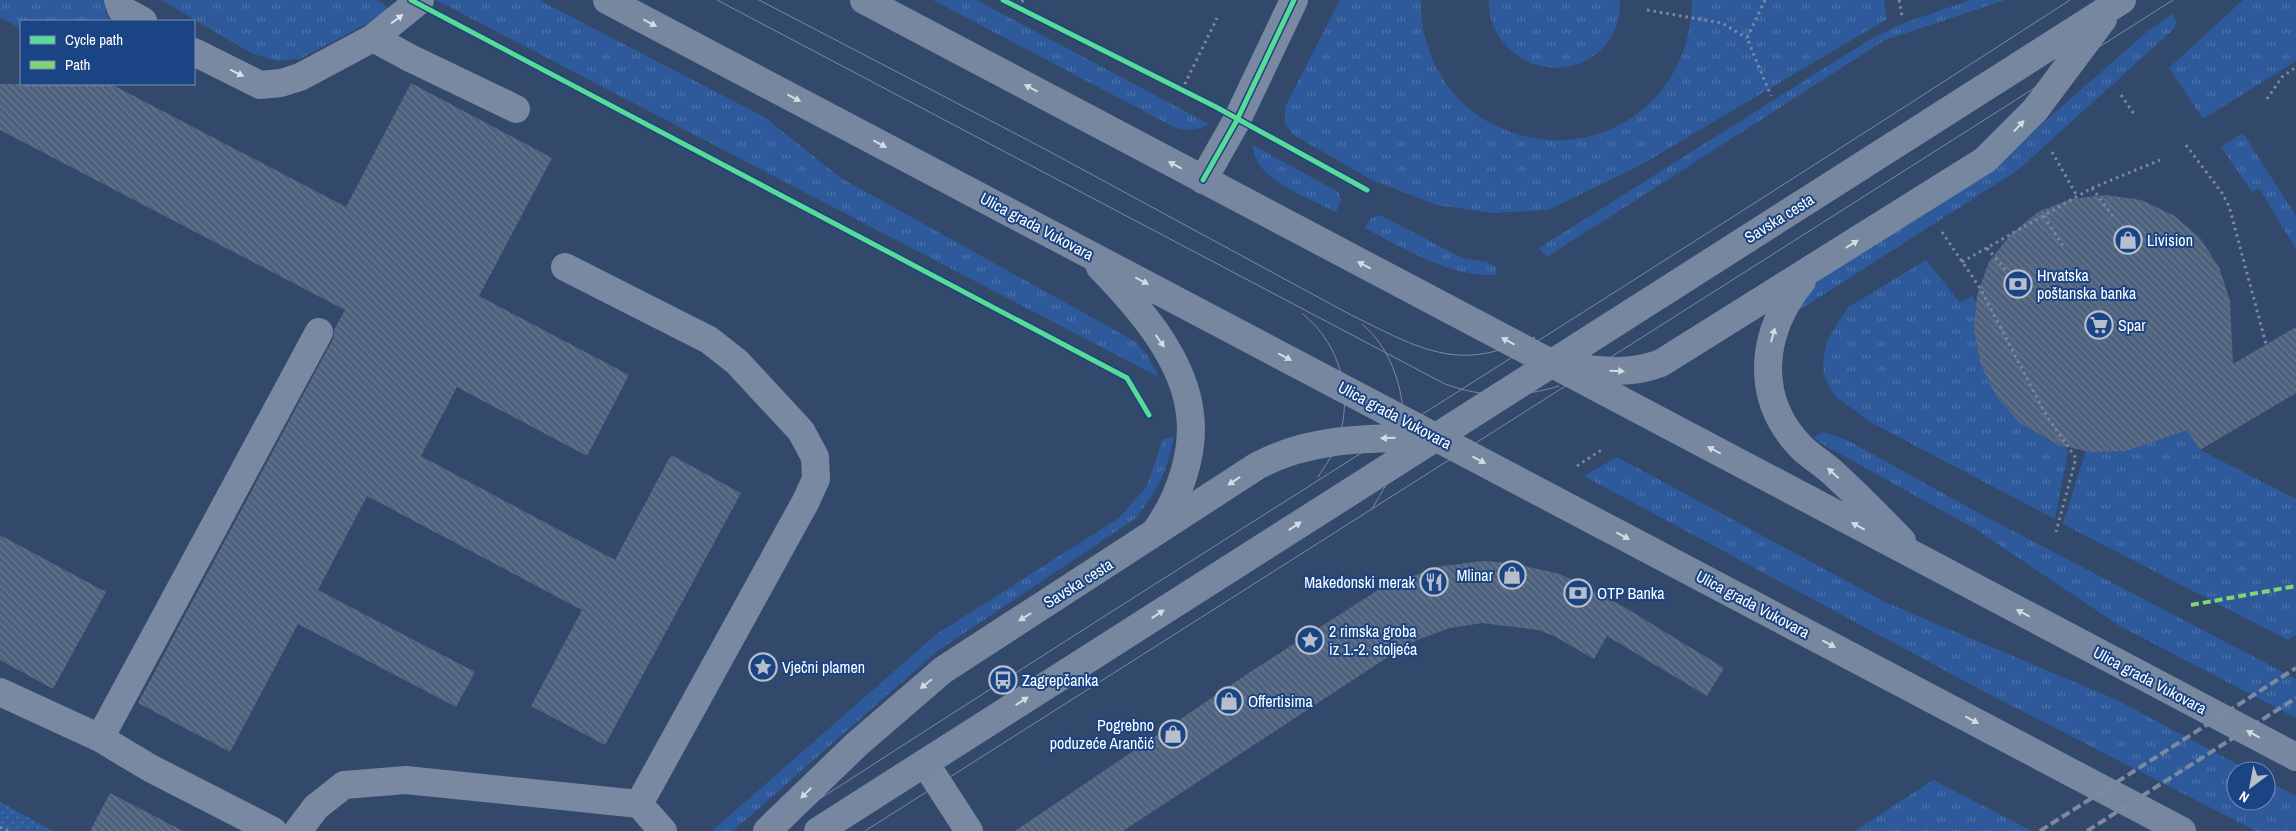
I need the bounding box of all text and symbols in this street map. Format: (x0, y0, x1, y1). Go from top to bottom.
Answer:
one-way arrow (390, 14, 404, 24)
one-way arrow (642, 19, 657, 27)
legend (20, 20, 195, 85)
text: Cycle path (65, 29, 123, 50)
text: Path (65, 54, 90, 75)
one-way arrow (230, 70, 244, 78)
one-way arrow (1024, 84, 1038, 93)
one-way arrow (786, 94, 801, 102)
one-way arrow (2013, 120, 2025, 132)
one-way arrow (873, 140, 887, 148)
one-way arrow (1167, 161, 1182, 169)
street label: Ulica grada Vukovara (976, 187, 1098, 266)
street label: Savska cesta (1740, 188, 1819, 248)
shop icon: Livision (2113, 225, 2143, 255)
place label: Livision (2147, 229, 2193, 251)
one-way arrow (1845, 239, 1858, 248)
one-way arrow (1357, 261, 1372, 269)
place label: Hrvatska poštanska banka (2037, 264, 2137, 304)
bank icon: Hrvatska poštanska banka (2003, 269, 2033, 299)
one-way arrow (1135, 277, 1149, 285)
supermarket icon: Spar (2084, 310, 2114, 340)
place label: Spar (2118, 314, 2146, 336)
one-way arrow (1769, 327, 1777, 343)
one-way arrow (1155, 334, 1165, 347)
one-way arrow (1501, 337, 1515, 345)
one-way arrow (1278, 353, 1293, 361)
one-way arrow (1609, 367, 1625, 375)
street label: Ulica grada Vukovara (1334, 376, 1456, 455)
one-way arrow (1379, 434, 1395, 442)
one-way arrow (1707, 446, 1721, 454)
one-way arrow (1472, 456, 1487, 464)
one-way arrow (1827, 467, 1839, 479)
one-way arrow (1228, 476, 1241, 486)
one-way arrow (1289, 521, 1302, 531)
one-way arrow (1851, 522, 1865, 530)
one-way arrow (1616, 532, 1630, 540)
street label: Savska cesta (1039, 553, 1118, 613)
shop icon: Mlinar (1497, 560, 1527, 590)
place label: Mlinar (1457, 564, 1494, 586)
street label: Ulica grada Vukovara (1692, 565, 1814, 644)
restaurant icon: Makedonski merak (1419, 567, 1449, 597)
place label: Makedonski merak (1304, 571, 1415, 593)
bank icon: OTP Banka (1563, 578, 1593, 608)
place label: OTP Banka (1597, 582, 1665, 604)
one-way arrow (1152, 609, 1165, 618)
one-way arrow (2017, 609, 2030, 618)
one-way arrow (1018, 612, 1031, 622)
place label: 2 rimska groba iz 1.-2. stoljeća (1329, 620, 1418, 660)
place icon: 2 rimska groba iz 1.-2. stoljeća (1295, 625, 1325, 655)
one-way arrow (1822, 640, 1835, 649)
street label: Ulica grada Vukovara (2089, 641, 2211, 720)
place icon: Vječni plamen (748, 652, 778, 682)
place label: Vječni plamen (782, 656, 865, 678)
bus stop icon: Zagrepčanka (988, 665, 1018, 695)
place label: Zagrepčanka (1022, 669, 1099, 691)
one-way arrow (920, 678, 933, 689)
shop icon: Offertisima (1214, 686, 1244, 716)
place label: Offertisima (1248, 690, 1313, 712)
one-way arrow (1015, 697, 1028, 706)
place label: Pogrebno poduzeće Arančić (1050, 714, 1154, 754)
one-way arrow (1965, 716, 1980, 724)
shop icon: Pogrebno poduzeće Arančić (1158, 719, 1188, 749)
one-way arrow (2246, 730, 2260, 738)
north arrow (2226, 761, 2276, 811)
one-way arrow (801, 787, 813, 799)
text: N (2236, 787, 2252, 807)

